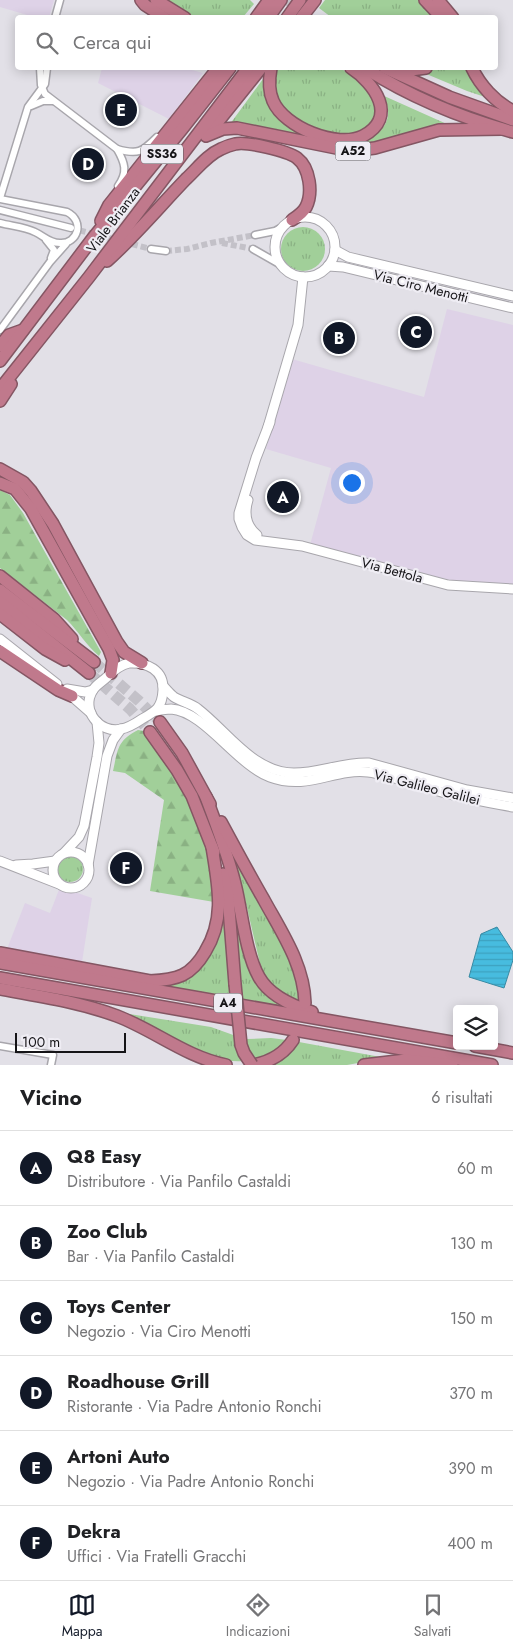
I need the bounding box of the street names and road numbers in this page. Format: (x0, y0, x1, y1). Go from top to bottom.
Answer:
road number: A52 (336, 142, 370, 160)
road number: SS36 (141, 144, 183, 164)
street label: Viale Brianza (82, 183, 144, 257)
street label: Via Ciro Menotti (371, 265, 471, 307)
street label: Via Bettola (359, 552, 425, 588)
street label: Via Galileo Galilei (372, 764, 482, 810)
road number: A4 (214, 994, 242, 1012)

